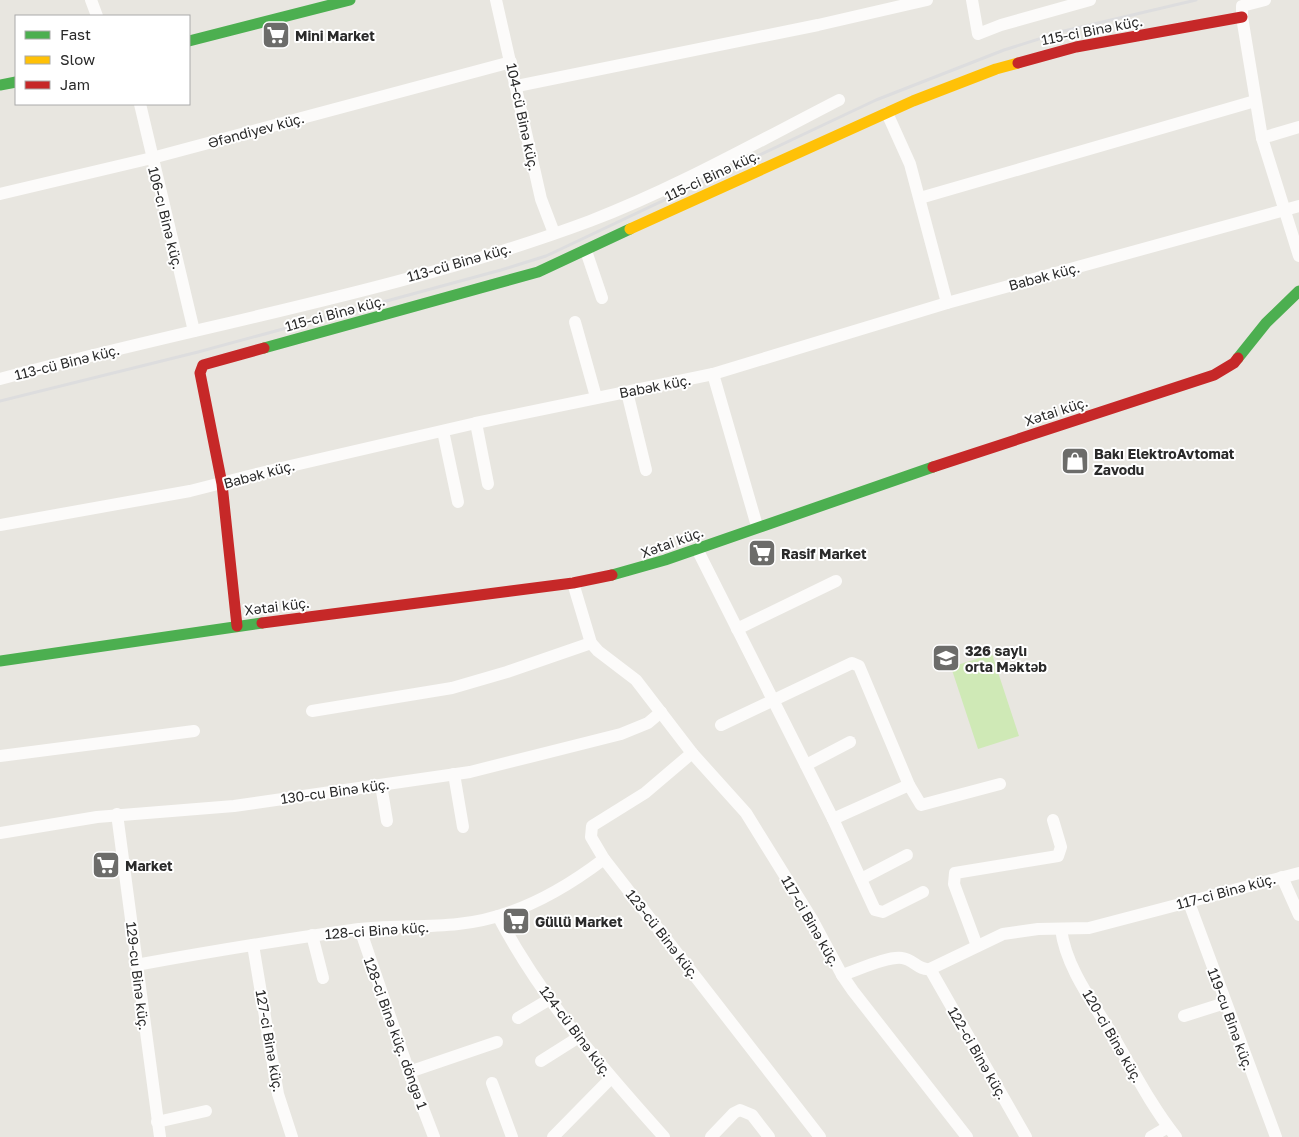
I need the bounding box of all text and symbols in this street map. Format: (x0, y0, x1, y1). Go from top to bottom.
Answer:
street label: 115-ci Binə küç. (1040, 12, 1144, 48)
legend (15, 15, 190, 105)
supermarket icon: Mini Market (261, 20, 291, 50)
text: Fast (60, 25, 91, 43)
place label: Mini Market (295, 27, 375, 44)
text: Slow (60, 50, 95, 68)
street label: 104-cü Binə küç. (503, 61, 543, 173)
text: Jam (60, 75, 90, 93)
street label: Əfəndiyev küç. (206, 109, 306, 151)
street label: 115-ci Binə küç. (662, 146, 762, 204)
street label: 106-cı Binə küç. (145, 165, 187, 271)
street label: 113-cü Binə küç. (405, 239, 513, 285)
street label: Babək küç. (1007, 258, 1081, 294)
street label: 115-ci Binə küç. (283, 291, 387, 335)
street label: 113-cü Binə küç. (13, 341, 121, 383)
street label: Babək küç. (618, 371, 692, 401)
street label: Xətai küç. (1022, 393, 1090, 429)
place label: Bakı ElektroAvtomat Zavodu (1094, 445, 1235, 478)
shop icon: Bakı ElektroAvtomat Zavodu (1060, 446, 1090, 476)
street label: Babək küç. (222, 456, 296, 492)
street label: Xətai küç. (638, 523, 706, 561)
supermarket icon: Rasif Market (747, 538, 777, 568)
place label: Rasif Market (781, 545, 867, 562)
street label: Xətai küç. (243, 594, 311, 618)
place label: 326 saylı orta Məktəb (965, 642, 1047, 675)
school or university icon: 326 saylı orta Məktəb (931, 643, 961, 673)
street label: 130-cu Binə küç. (280, 775, 390, 807)
supermarket icon: Market (91, 850, 121, 880)
place label: Market (125, 857, 173, 874)
street label: 117-ci Binə küç. (1174, 870, 1278, 912)
street label: 117-ci Binə küç. (778, 873, 844, 969)
street label: 123-cü Binə küç. (623, 886, 703, 982)
supermarket icon: Güllü Market (501, 906, 531, 936)
place label: Güllü Market (535, 913, 623, 930)
street label: 128-ci Binə küç. (324, 918, 430, 942)
street label: 129-cu Binə küç. (123, 921, 153, 1031)
street label: 128-ci Binə küç. döngə 1 (361, 955, 431, 1111)
street label: 119-cu Binə küç. (1205, 965, 1257, 1073)
street label: 124-cü Binə küç. (536, 982, 616, 1080)
street label: 120-ci Binə küç. (1079, 986, 1147, 1086)
street label: 127-ci Binə küç. (253, 989, 287, 1093)
street label: 122-ci Binə küç. (945, 1004, 1011, 1102)

